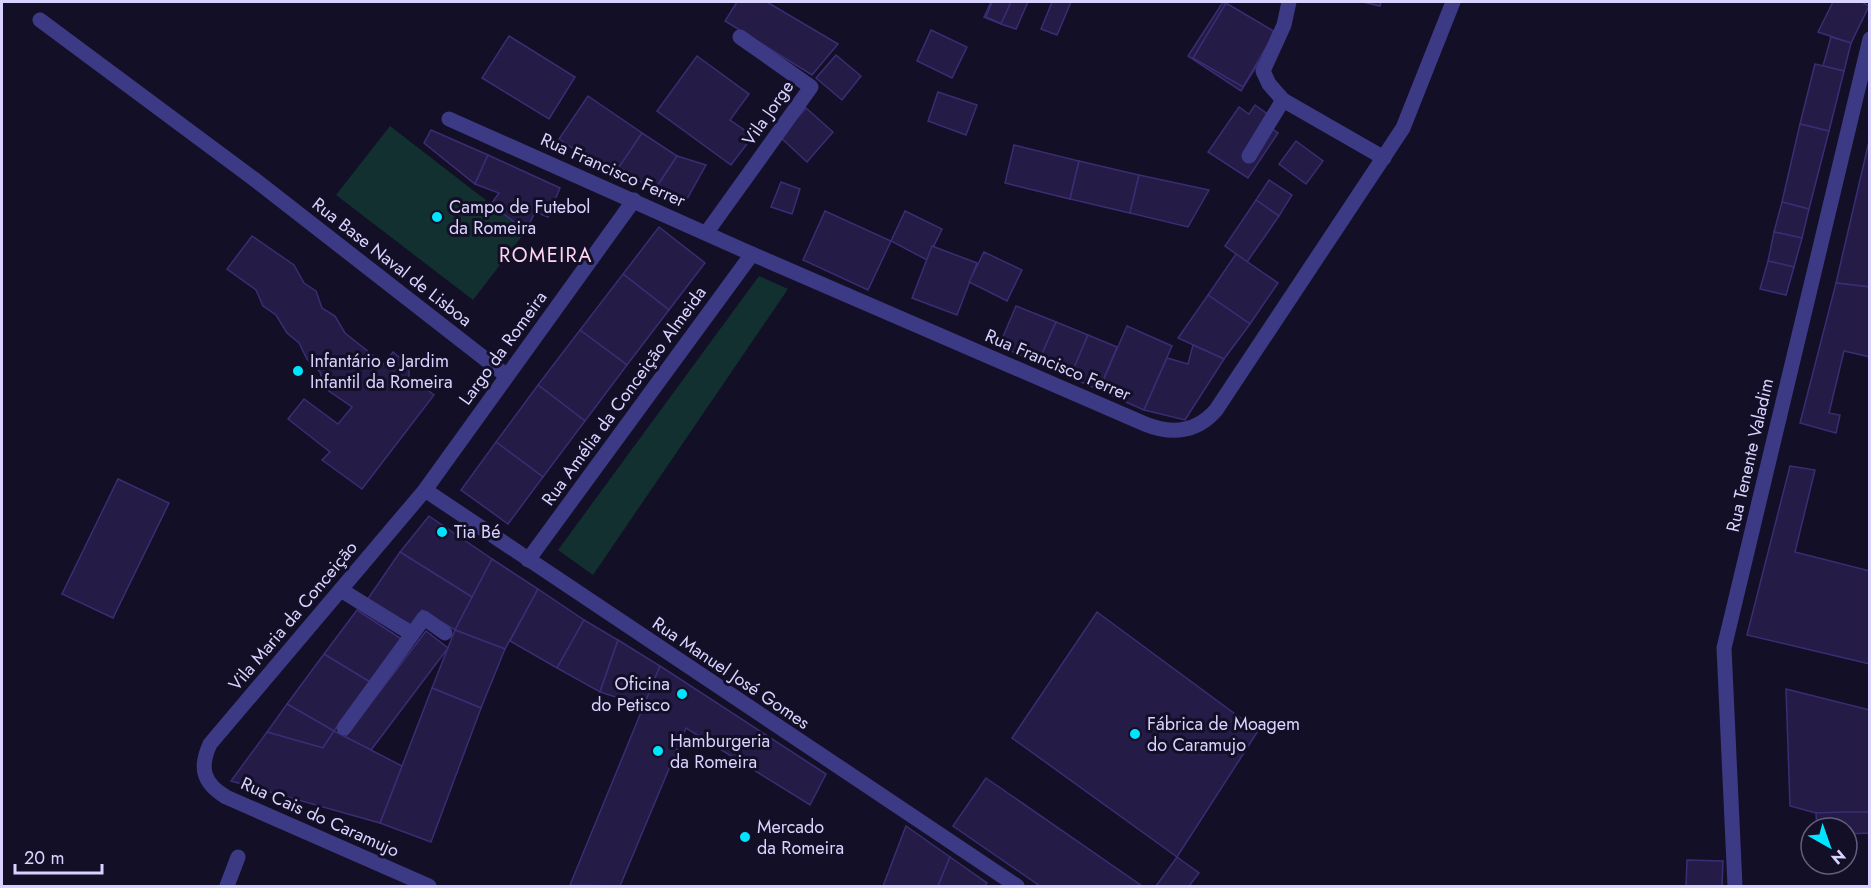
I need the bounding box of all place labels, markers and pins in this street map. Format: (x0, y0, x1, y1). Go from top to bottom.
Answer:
place label: Campo de Futebol da Romeira (449, 194, 590, 241)
marker: Campo de Futebol da Romeira (430, 210, 444, 224)
place label: Infantário e Jardim Infantil da Romeira (310, 348, 453, 395)
marker: Infantário e Jardim Infantil da Romeira (291, 364, 305, 378)
place label: Tia Bé (454, 519, 500, 545)
marker: Tia Bé (435, 525, 449, 539)
place label: Oficina do Petisco (591, 671, 670, 718)
marker: Oficina do Petisco (675, 687, 689, 701)
place label: Fábrica de Moagem do Caramujo (1147, 711, 1300, 758)
marker: Fábrica de Moagem do Caramujo (1128, 727, 1142, 741)
place label: Hamburgeria da Romeira (670, 728, 770, 775)
marker: Hamburgeria da Romeira (651, 744, 665, 758)
place label: Mercado da Romeira (757, 814, 844, 861)
marker: Mercado da Romeira (738, 830, 752, 844)

